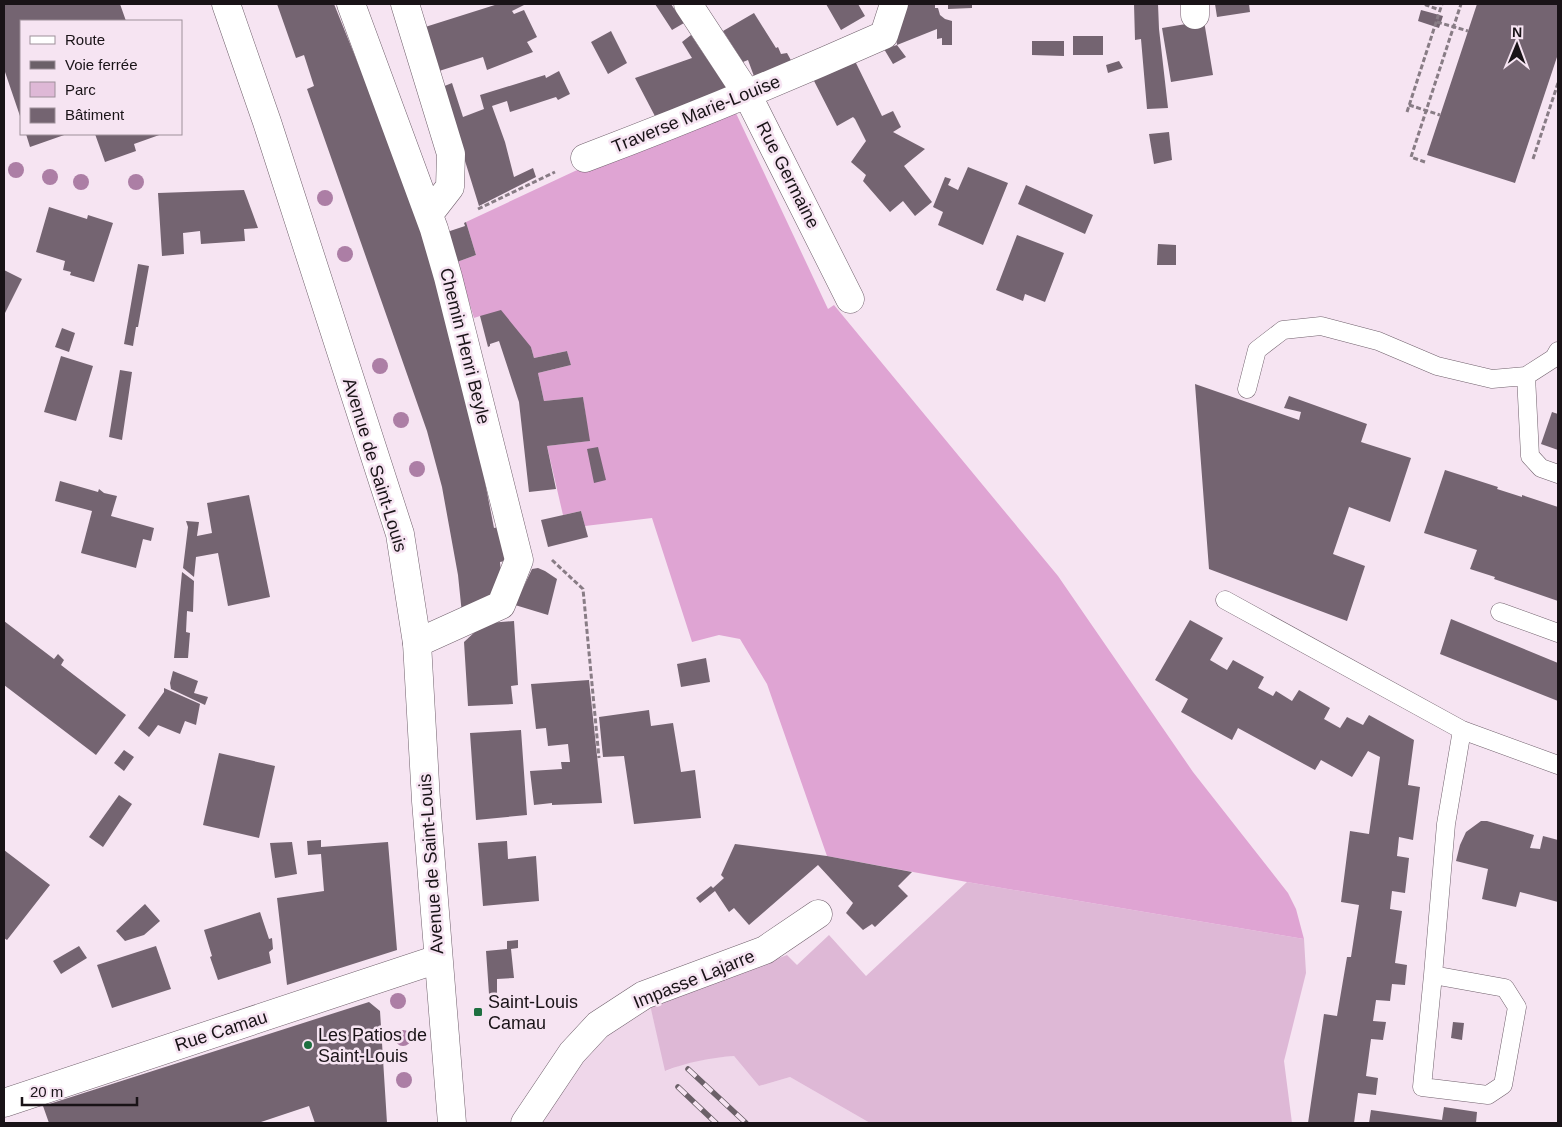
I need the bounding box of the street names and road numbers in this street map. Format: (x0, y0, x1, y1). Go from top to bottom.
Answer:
street label: Traverse Marie-Louise (609, 71, 783, 157)
street label: Rue Germaine (753, 118, 823, 232)
street label: Chemin Henri Beyle (436, 266, 494, 426)
street label: Avenue de Saint-Louis (339, 376, 411, 554)
street label: Avenue de Saint-Louis (415, 773, 447, 955)
street label: Impasse Lajarre (630, 946, 758, 1012)
street label: Rue Camau (172, 1007, 270, 1055)

